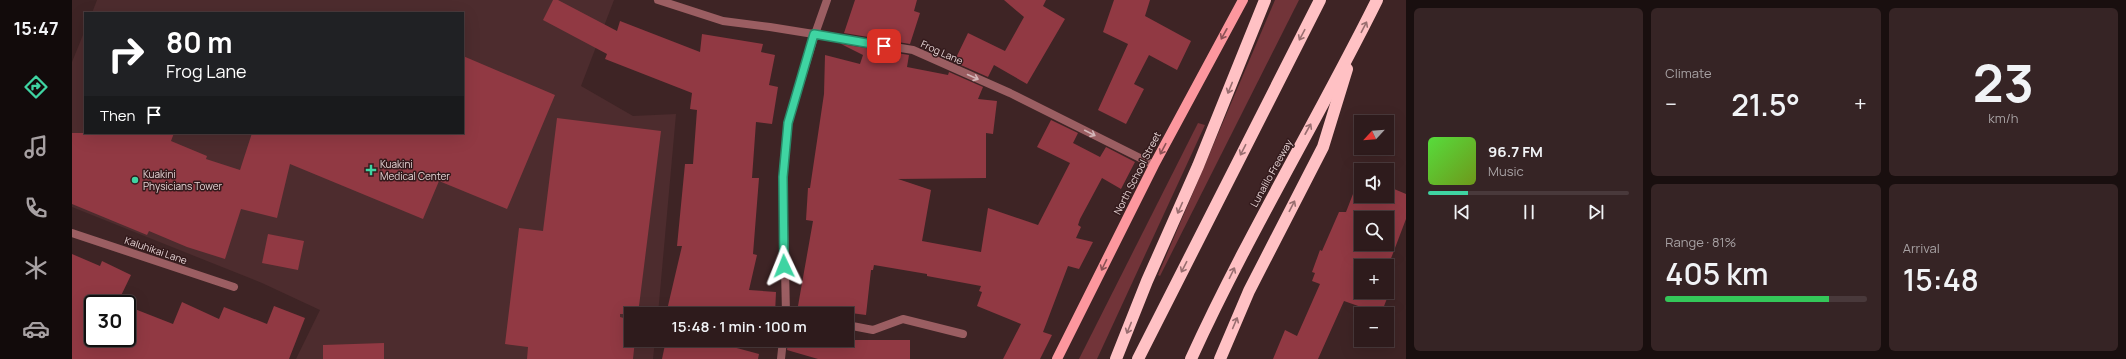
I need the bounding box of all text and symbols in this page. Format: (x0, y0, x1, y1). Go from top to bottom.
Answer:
text: 15:47 (13, 16, 59, 40)
one-way arrow (1361, 21, 1368, 33)
text: 80 m (166, 23, 232, 61)
icon: right (100, 28, 152, 80)
one-way arrow (1220, 28, 1228, 40)
one-way arrow (1298, 28, 1305, 40)
pin (867, 29, 901, 63)
icon: arrive (873, 35, 895, 57)
street label: Frog Lane (919, 36, 965, 68)
text: 23 (1973, 47, 2034, 118)
text: Frog Lane (166, 59, 247, 83)
text: Climate (1665, 64, 1712, 82)
icon: directions (22, 73, 50, 101)
one-way arrow (966, 74, 978, 81)
one-way arrow (1225, 82, 1233, 94)
text: 21.5° (1731, 84, 1800, 125)
text: − (1665, 89, 1677, 119)
text: + (1854, 89, 1867, 119)
icon: arrive (143, 104, 165, 126)
text: Then (100, 105, 135, 126)
text: km/h (1988, 109, 2018, 127)
north arrow (1354, 115, 1394, 155)
map controls (1354, 115, 1394, 347)
one-way arrow (1305, 124, 1313, 136)
street label: North School Street (1110, 129, 1164, 217)
one-way arrow (1084, 130, 1096, 137)
icon: music (22, 133, 50, 161)
street label: Lunalilo Freeway (1247, 136, 1296, 209)
text: 96.7 FM (1488, 141, 1543, 162)
one-way arrow (1158, 142, 1166, 154)
one-way arrow (1239, 144, 1246, 156)
place label: Kuakini Medical Center (380, 157, 450, 183)
text: Music (1488, 162, 1524, 180)
button: sound (1354, 163, 1394, 203)
marker: Kuakini Medical Center (365, 164, 377, 176)
place label: Kuakini Physicians Tower (143, 167, 223, 193)
marker: Kuakini Physicians Tower (130, 175, 140, 185)
icon: phone (22, 194, 50, 222)
one-way arrow (1289, 201, 1296, 213)
icon: previous (1451, 201, 1473, 223)
icon: pause (1518, 201, 1540, 223)
icon: next (1585, 201, 1607, 223)
one-way arrow (1176, 202, 1183, 214)
button: search (1354, 211, 1394, 251)
street label: Kaluhikai Lane (123, 233, 189, 267)
text: Range · 81% (1665, 233, 1736, 251)
text: Arrival (1903, 239, 1940, 257)
position arrow (763, 245, 805, 287)
text: 405 km (1665, 253, 1768, 294)
icon: climate (22, 254, 50, 282)
one-way arrow (1100, 258, 1107, 270)
button: + (1354, 259, 1394, 299)
text: 15:48 (1903, 259, 1979, 300)
one-way arrow (1180, 260, 1188, 272)
one-way arrow (1229, 268, 1236, 280)
speed limit sign: 30 (84, 295, 136, 347)
button: − (1354, 307, 1394, 347)
icon: car (22, 315, 50, 343)
text: 15:48 · 1 min · 100 m (671, 316, 807, 337)
one-way arrow (1232, 318, 1239, 330)
one-way arrow (1124, 321, 1132, 333)

